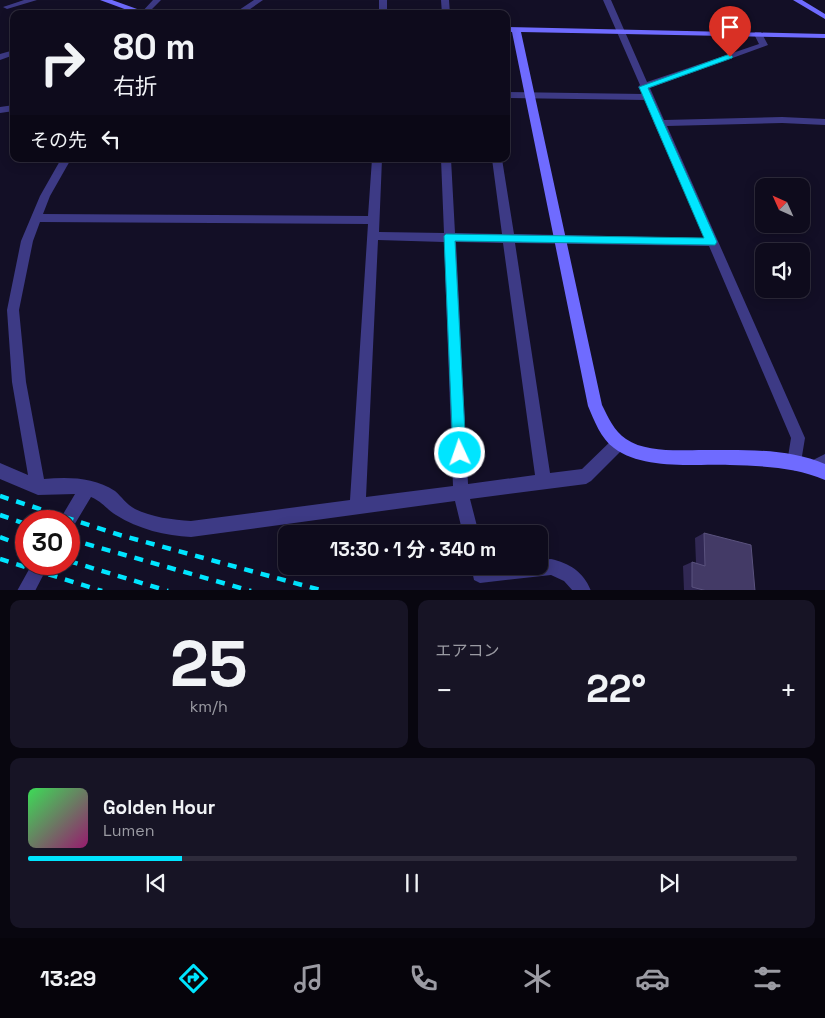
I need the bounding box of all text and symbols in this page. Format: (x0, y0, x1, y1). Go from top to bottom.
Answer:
pin (709, 6, 751, 57)
icon: arrive (716, 13, 744, 41)
text: 80 m (113, 25, 195, 69)
icon: right (30, 30, 95, 95)
text: 右折 (113, 72, 157, 100)
icon: left (97, 125, 125, 153)
text: その先 (30, 128, 87, 153)
north arrow (755, 178, 810, 232)
map controls (755, 178, 810, 298)
button: sound (755, 243, 810, 298)
position arrow (433, 426, 485, 478)
speed limit sign: 30 (15, 510, 80, 575)
text: 13:30 · 1 分 · 340 m (330, 537, 496, 562)
text: 25 (170, 622, 248, 705)
text: エアコン (436, 640, 500, 661)
text: 22° (586, 665, 646, 713)
text: − (436, 672, 453, 708)
text: + (780, 672, 797, 708)
text: km/h (190, 696, 228, 717)
text: Golden Hour (103, 795, 215, 820)
text: Lumen (103, 820, 155, 841)
icon: previous (142, 869, 170, 897)
icon: pause (398, 869, 426, 897)
icon: next (655, 869, 683, 897)
icon: directions (176, 961, 211, 996)
icon: music (291, 961, 326, 996)
icon: phone (406, 961, 441, 996)
icon: climate (520, 961, 555, 996)
icon: car (635, 961, 670, 996)
icon: filters (750, 961, 785, 996)
text: 13:29 (40, 964, 96, 992)

